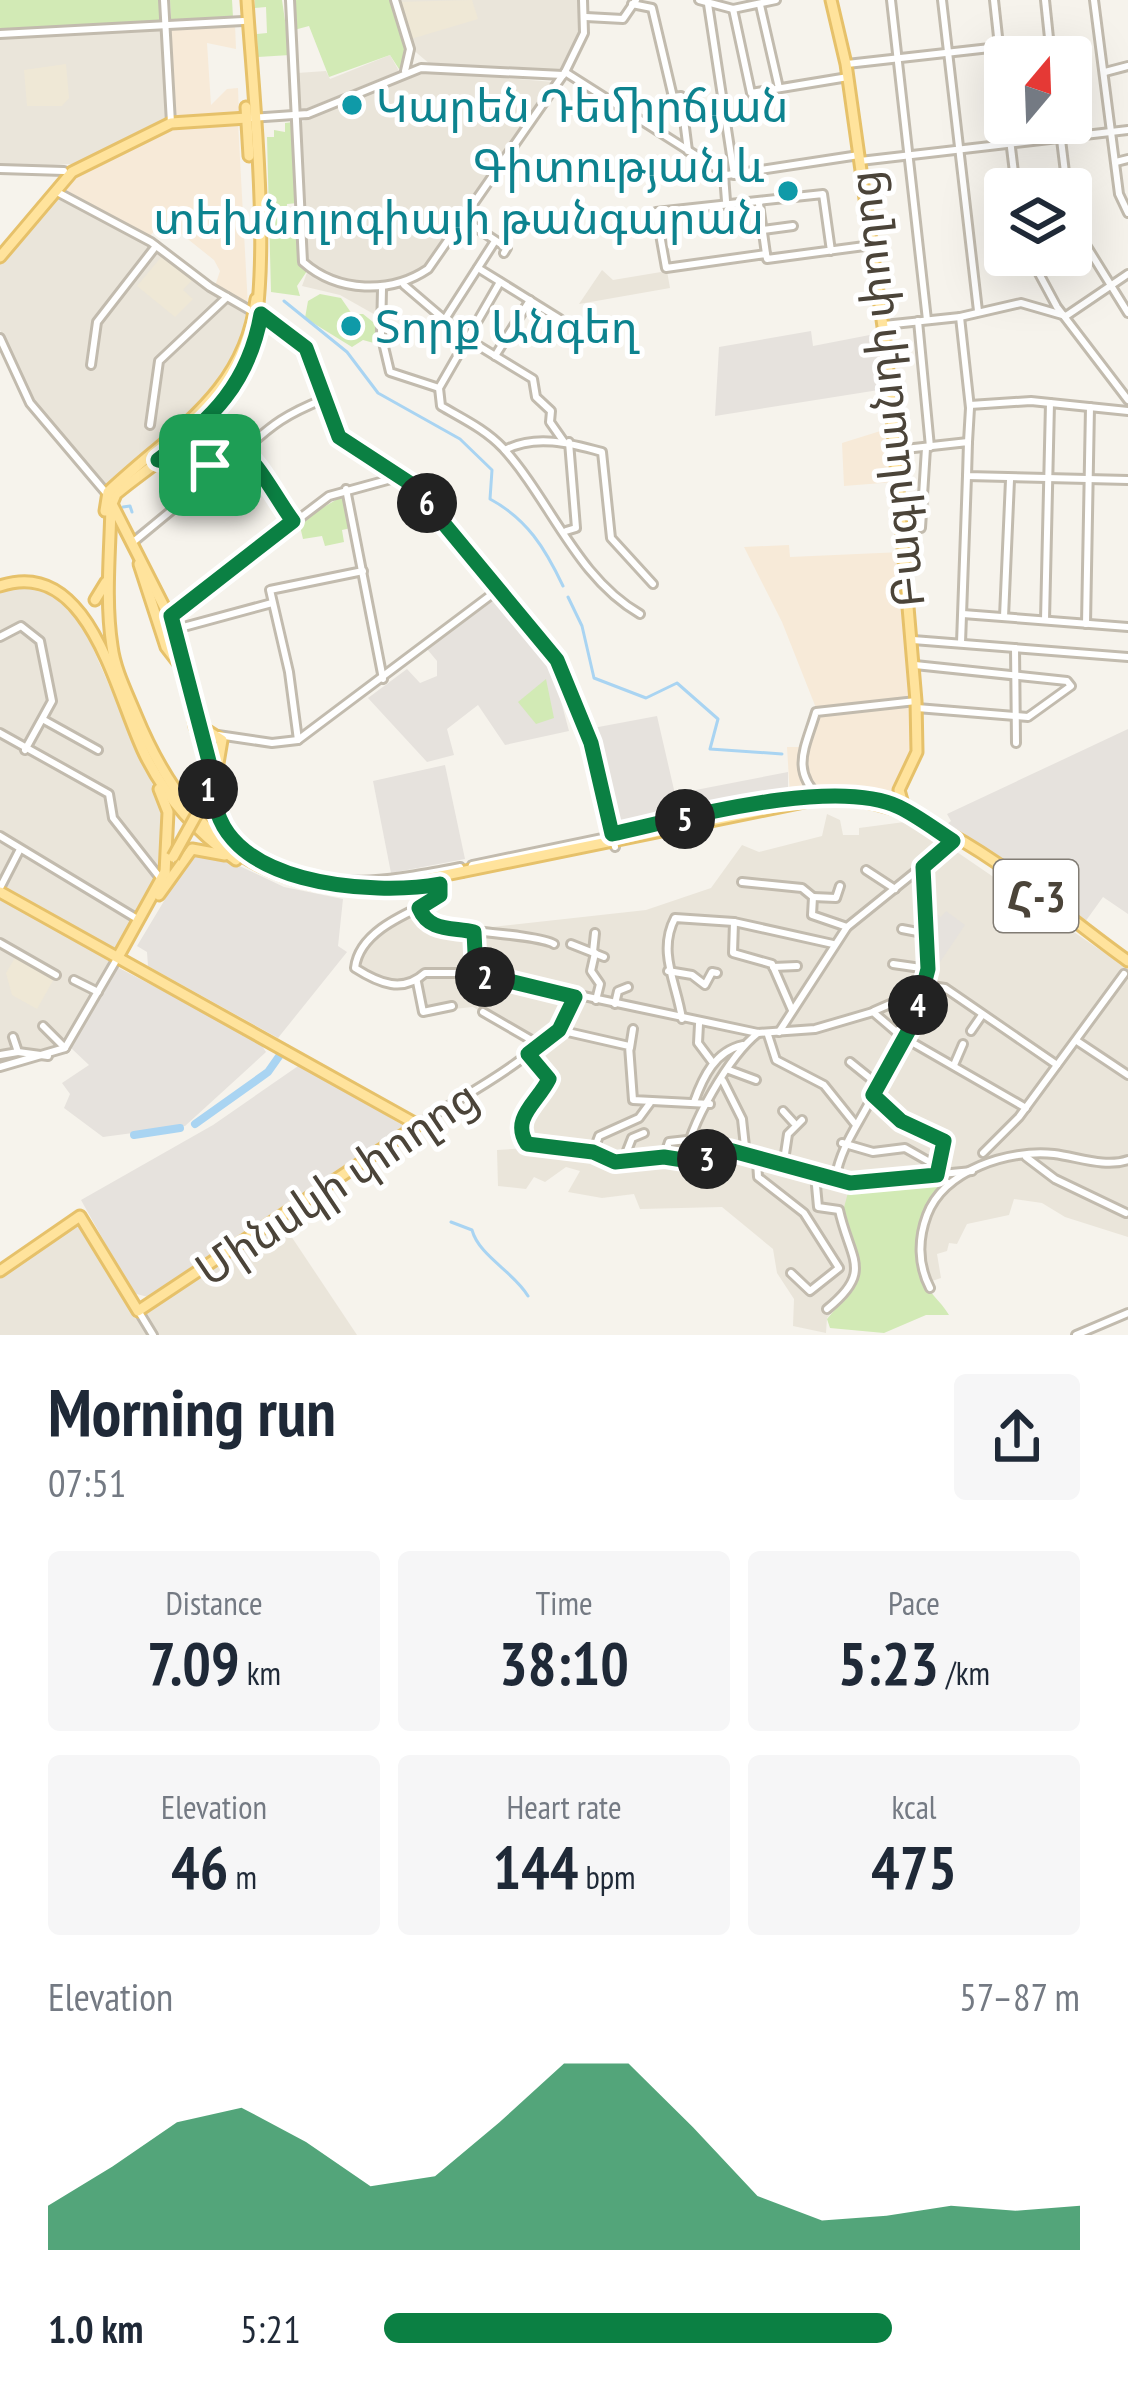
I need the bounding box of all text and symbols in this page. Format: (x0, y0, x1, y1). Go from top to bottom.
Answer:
north arrow (984, 36, 1092, 144)
map controls (984, 36, 1092, 276)
place label: Կարեն Դեմիրճյան (376, 76, 789, 134)
marker: Կարեն Դեմիրճյան (339, 92, 365, 118)
place label: Գիտության և տեխնոլոգիայի թանգարան (153, 136, 765, 246)
street label: Բագրևանդի փողոց (833, 168, 937, 610)
button: layers (984, 168, 1092, 276)
marker: Գիտության և տեխնոլոգիայի թանգարան (775, 178, 801, 204)
place label: Տորք Անգեղ (375, 297, 640, 355)
marker: Տորք Անգեղ (338, 313, 364, 339)
pin (159, 414, 261, 516)
icon: arrive (177, 432, 243, 498)
pin: 6 (397, 473, 457, 533)
text: 6 (419, 481, 435, 524)
pin: 1 (178, 759, 238, 819)
text: 1 (200, 767, 216, 810)
pin: 5 (655, 789, 715, 849)
text: 5 (677, 797, 693, 840)
road number: Հ-3 (994, 860, 1078, 932)
pin: 2 (455, 947, 515, 1007)
text: 2 (477, 955, 493, 998)
pin: 4 (888, 975, 948, 1035)
text: 4 (910, 983, 926, 1026)
street label: Մինսկի փողոց (184, 1066, 488, 1298)
pin: 3 (677, 1129, 737, 1189)
text: 3 (699, 1137, 715, 1180)
text: Morning run (48, 1369, 336, 1454)
button: share (954, 1374, 1080, 1500)
text: 07:51 (48, 1457, 126, 1508)
text: Distance (165, 1581, 263, 1624)
text: Time (535, 1581, 593, 1624)
text: Pace (888, 1581, 940, 1624)
text: 7.09 (147, 1624, 240, 1702)
text: 38:10 (499, 1624, 629, 1702)
text: 5:23 (838, 1624, 939, 1702)
text: km (240, 1651, 281, 1694)
text: /km (939, 1651, 990, 1694)
text: Elevation (161, 1785, 267, 1828)
text: Heart rate (506, 1785, 622, 1828)
text: kcal (891, 1785, 937, 1828)
text: 46 (171, 1828, 228, 1906)
text: 144 (492, 1828, 578, 1906)
text: 475 (871, 1828, 957, 1906)
text: m (228, 1855, 257, 1898)
text: bpm (578, 1855, 636, 1898)
text: Elevation (48, 1971, 173, 2022)
text: 57–87 m (959, 1971, 1080, 2022)
text: 1.0 km (48, 2303, 143, 2354)
text: 5:21 (240, 2303, 301, 2354)

